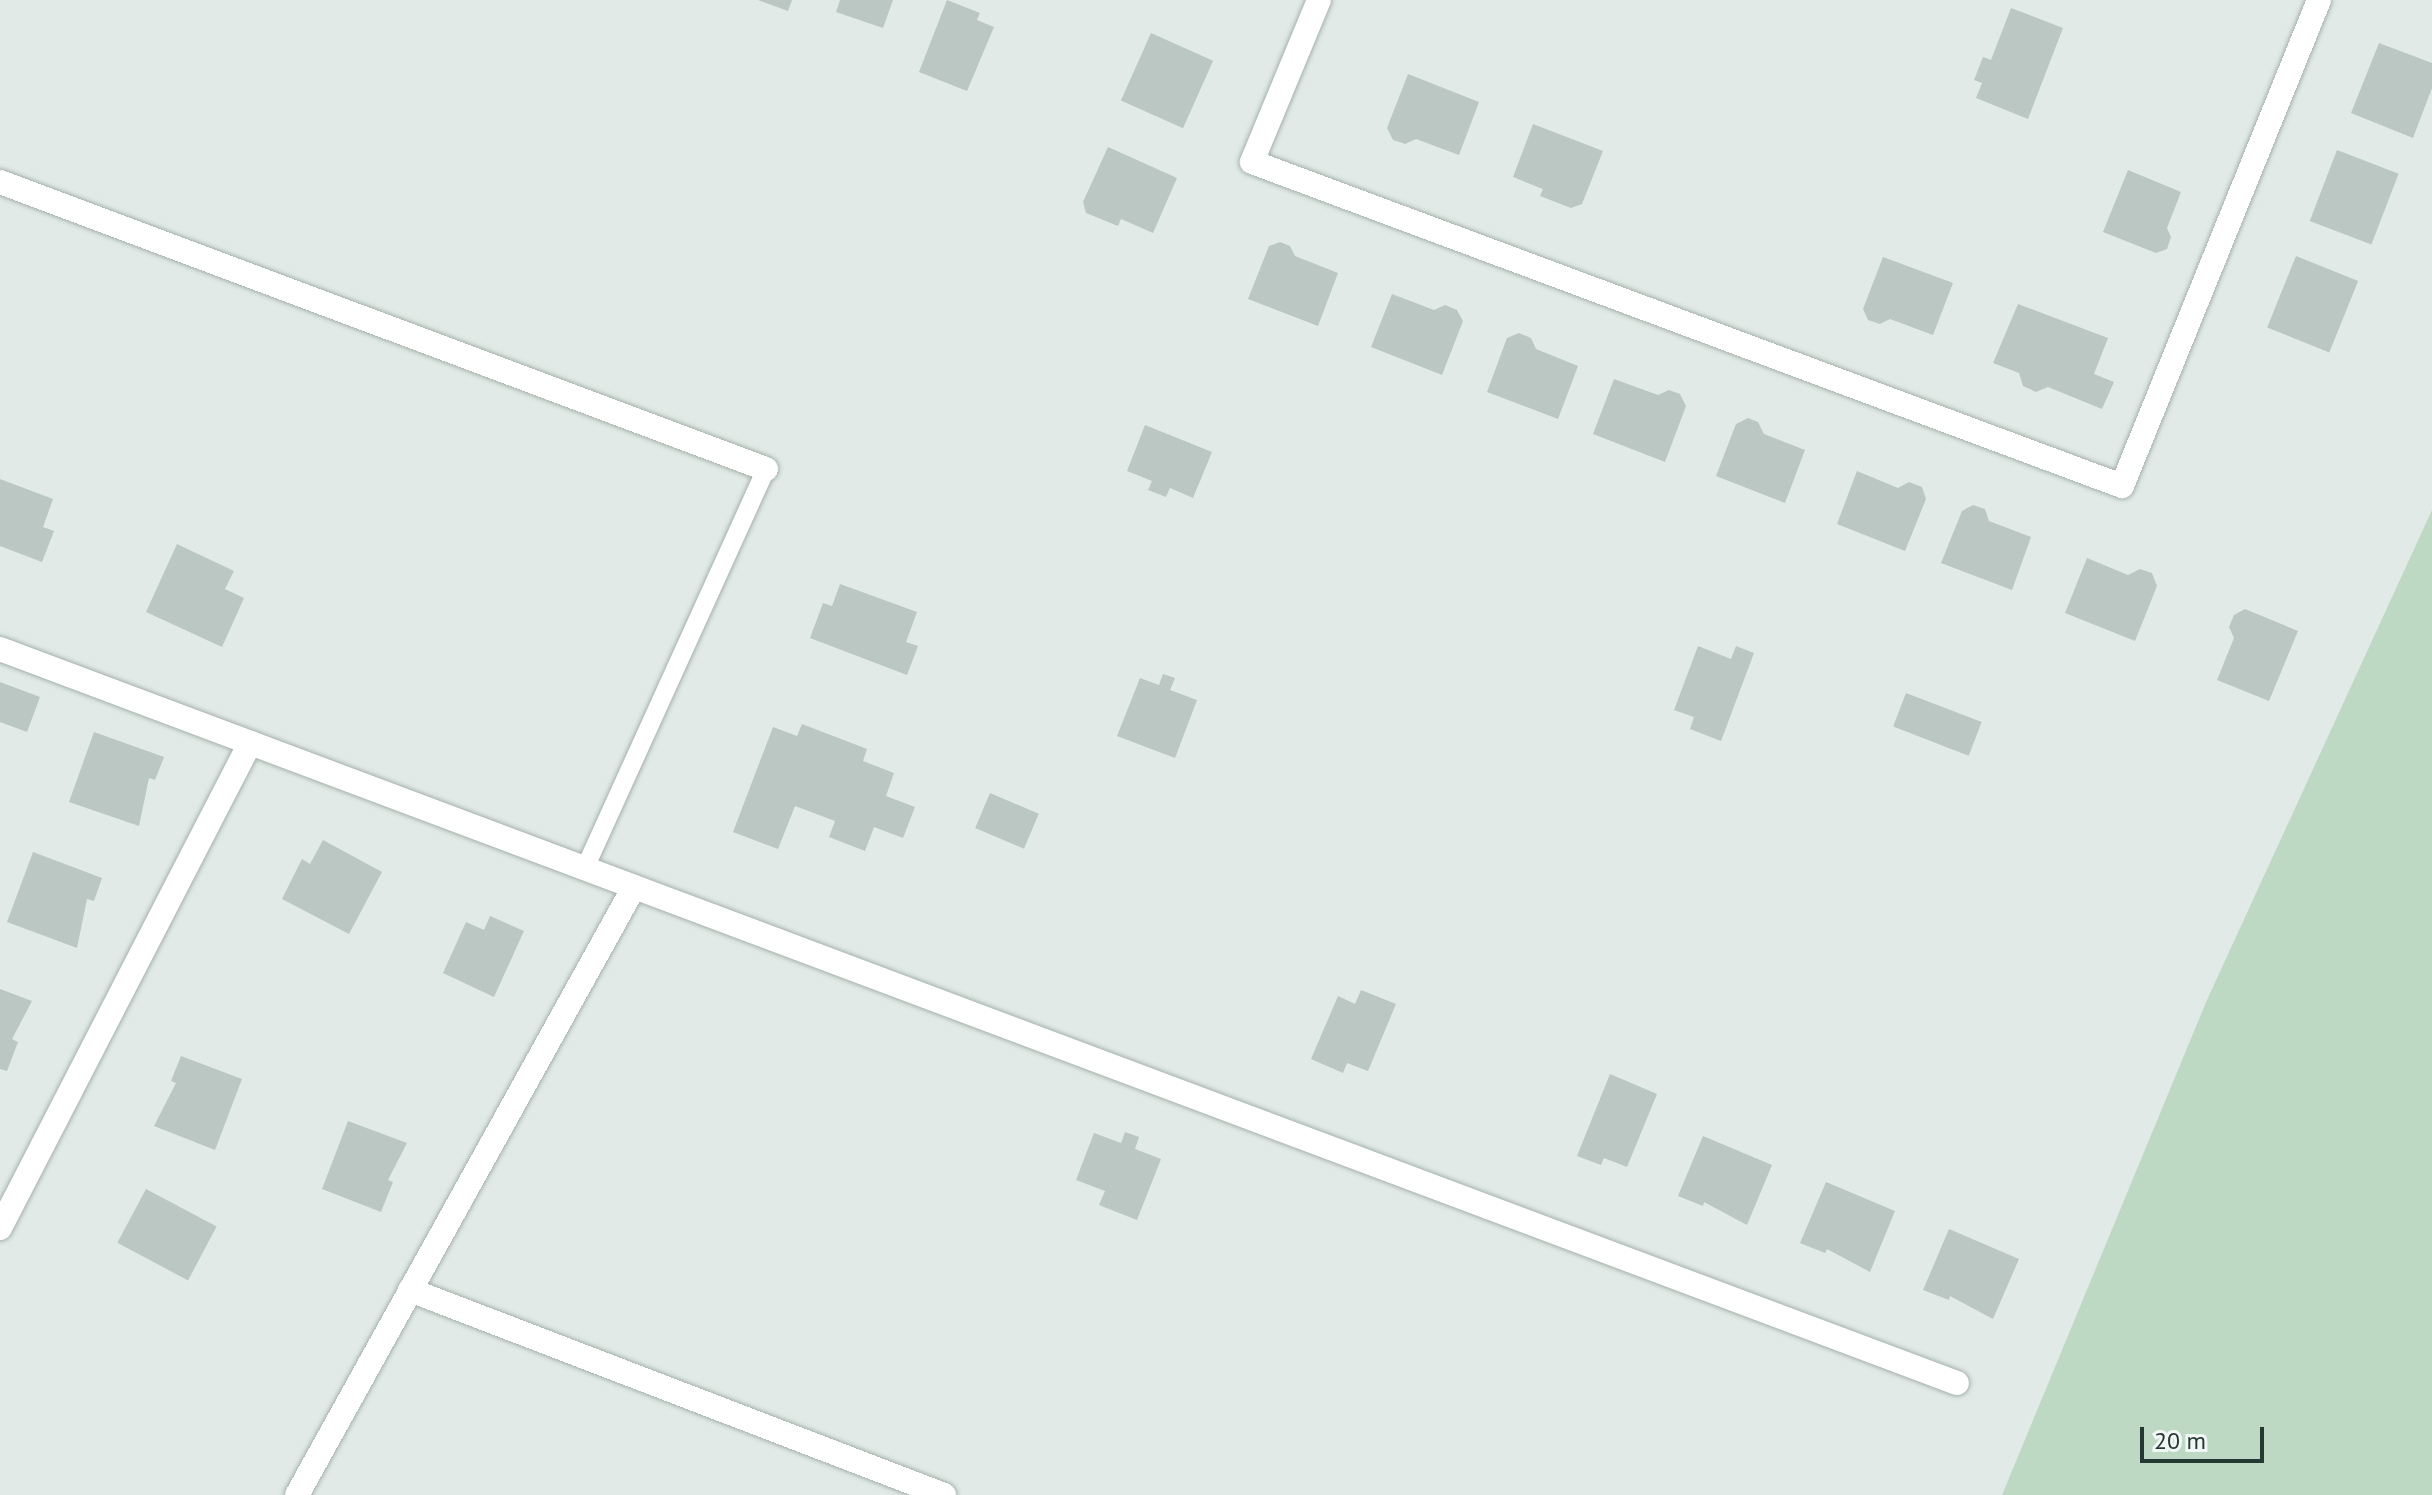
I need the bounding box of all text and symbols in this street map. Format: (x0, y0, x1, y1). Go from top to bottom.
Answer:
scale bar (2144, 1411, 2268, 1461)
text: 20 m (2154, 1425, 2206, 1456)

